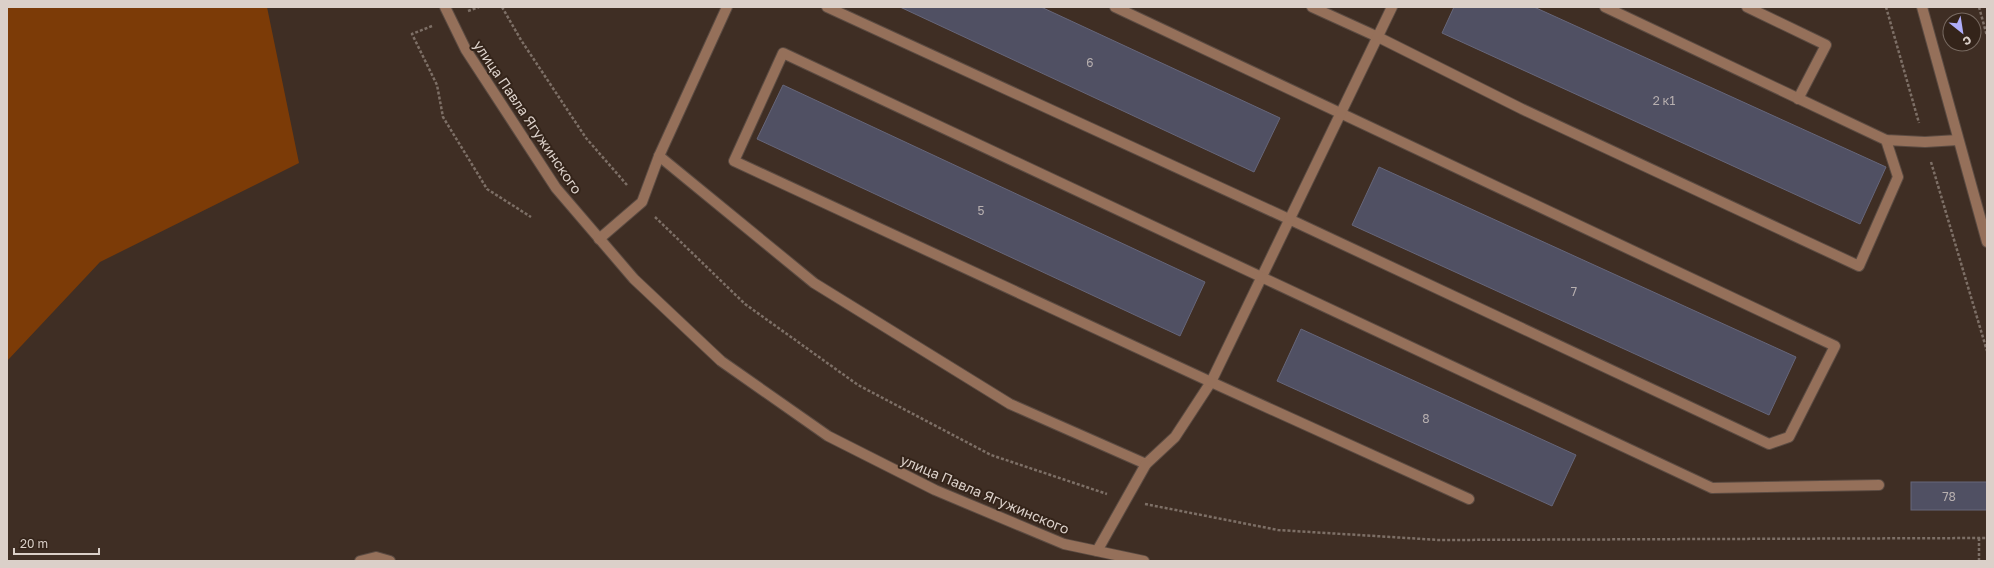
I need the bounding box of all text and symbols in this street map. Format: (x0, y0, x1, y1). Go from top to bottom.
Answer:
north arrow (1942, 12, 1982, 52)
text: С (1960, 34, 1974, 49)
street label: улица Павла Ягужинского (470, 37, 586, 197)
house number: 6 (1086, 55, 1094, 70)
house number: 2 к1 (1653, 93, 1676, 108)
house number: 5 (978, 203, 985, 218)
house number: 7 (1571, 284, 1577, 299)
house number: 8 (1422, 411, 1430, 426)
street label: улица Павла Ягужинского (898, 451, 1072, 537)
house number: 78 (1942, 489, 1956, 504)
scale bar (14, 530, 99, 556)
text: 20 m (20, 536, 48, 551)

